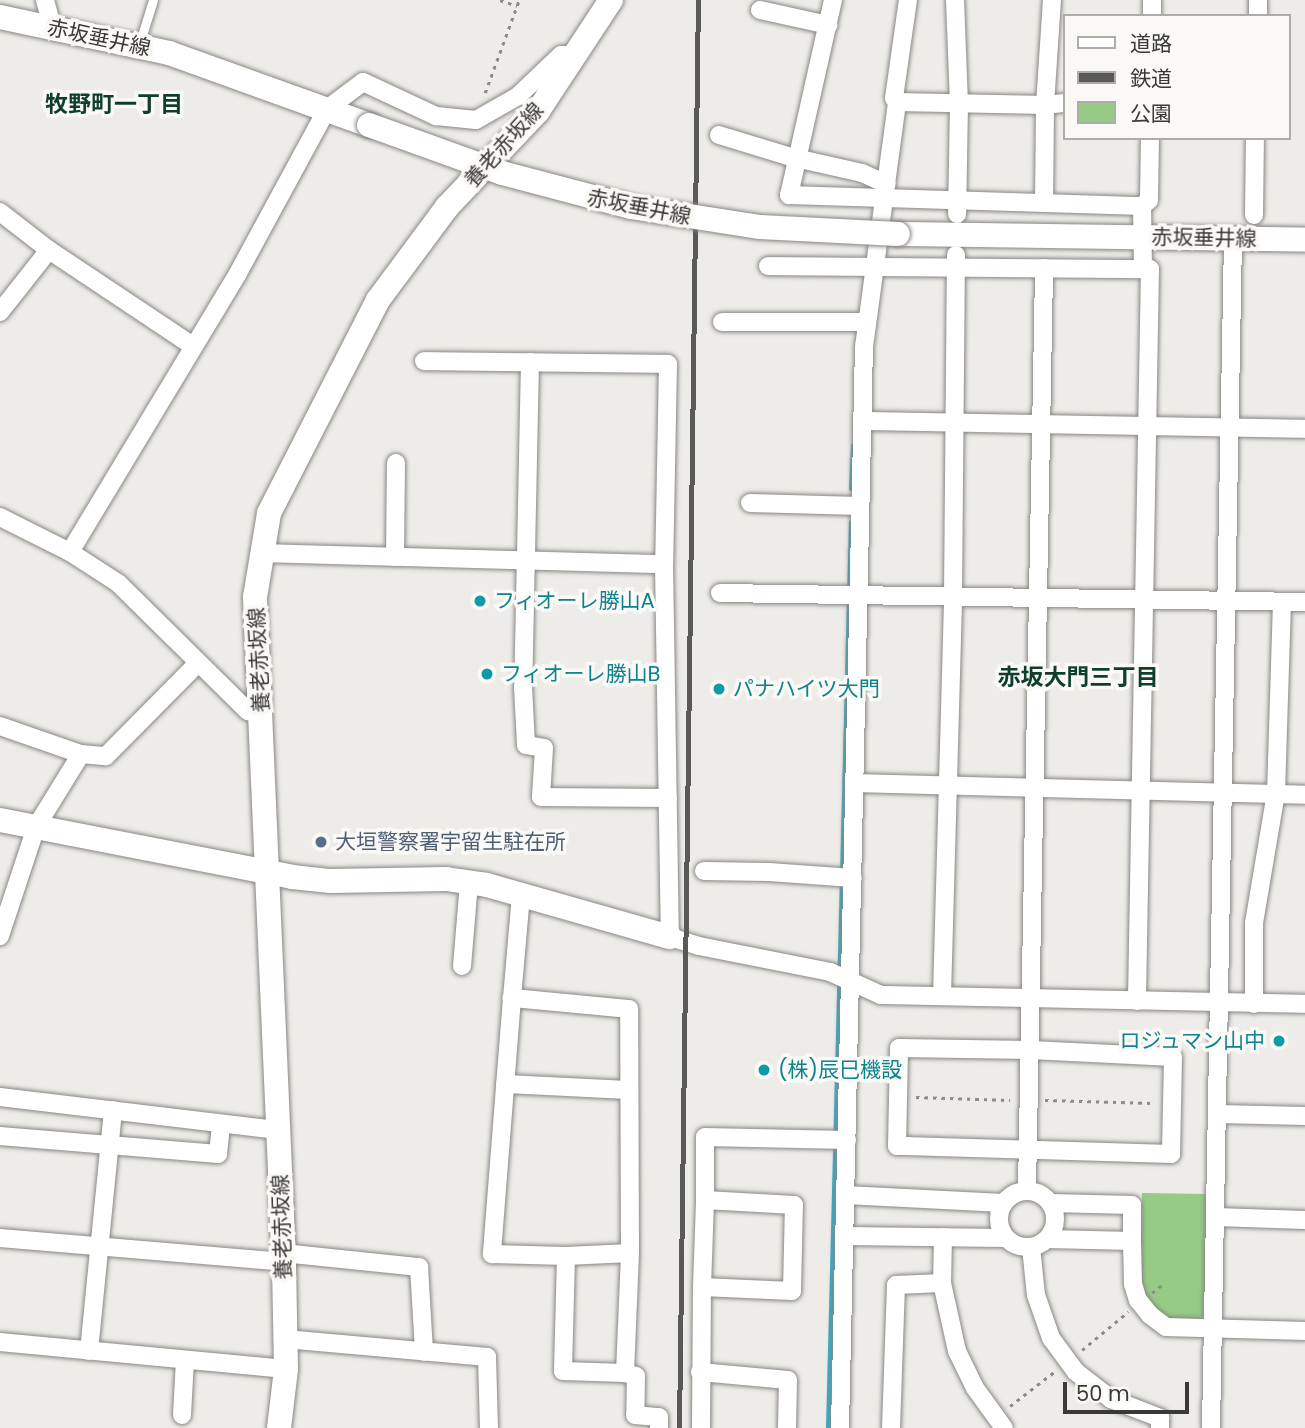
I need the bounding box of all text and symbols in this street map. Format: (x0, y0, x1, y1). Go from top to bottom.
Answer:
legend (1064, 14, 1291, 140)
street label: 赤坂垂井線 (45, 15, 153, 61)
text: 道路 (1130, 29, 1172, 58)
text: 鉄道 (1130, 64, 1172, 93)
district label: 牧野町一丁目 (45, 90, 183, 118)
street label: 養老赤坂線 (460, 98, 548, 192)
text: 公園 (1130, 99, 1172, 128)
street label: 赤坂垂井線 (585, 185, 693, 229)
street label: 赤坂垂井線 (1151, 224, 1257, 252)
place label: フィオーレ勝山A (494, 588, 655, 614)
marker: フィオーレ勝山A (472, 593, 488, 609)
street label: 養老赤坂線 (244, 607, 274, 713)
place label: フィオーレ勝山B (501, 661, 661, 687)
district label: 赤坂大門三丁目 (998, 663, 1158, 691)
marker: フィオーレ勝山B (479, 666, 495, 682)
place label: パナハイツ大門 (733, 676, 880, 702)
marker: パナハイツ大門 (711, 681, 727, 697)
place label: 大垣警察署宇留生駐在所 (335, 829, 566, 855)
marker: 大垣警察署宇留生駐在所 (313, 834, 329, 850)
place label: ロジュマン山中 (1118, 1028, 1265, 1054)
marker: ロジュマン山中 (1271, 1033, 1287, 1049)
place label: (株)辰巳機設 (778, 1057, 902, 1083)
marker: (株)辰巳機設 (756, 1062, 772, 1078)
street label: 養老赤坂線 (268, 1174, 296, 1280)
scale bar (1067, 1368, 1193, 1412)
text: 50 m (1076, 1379, 1130, 1408)

